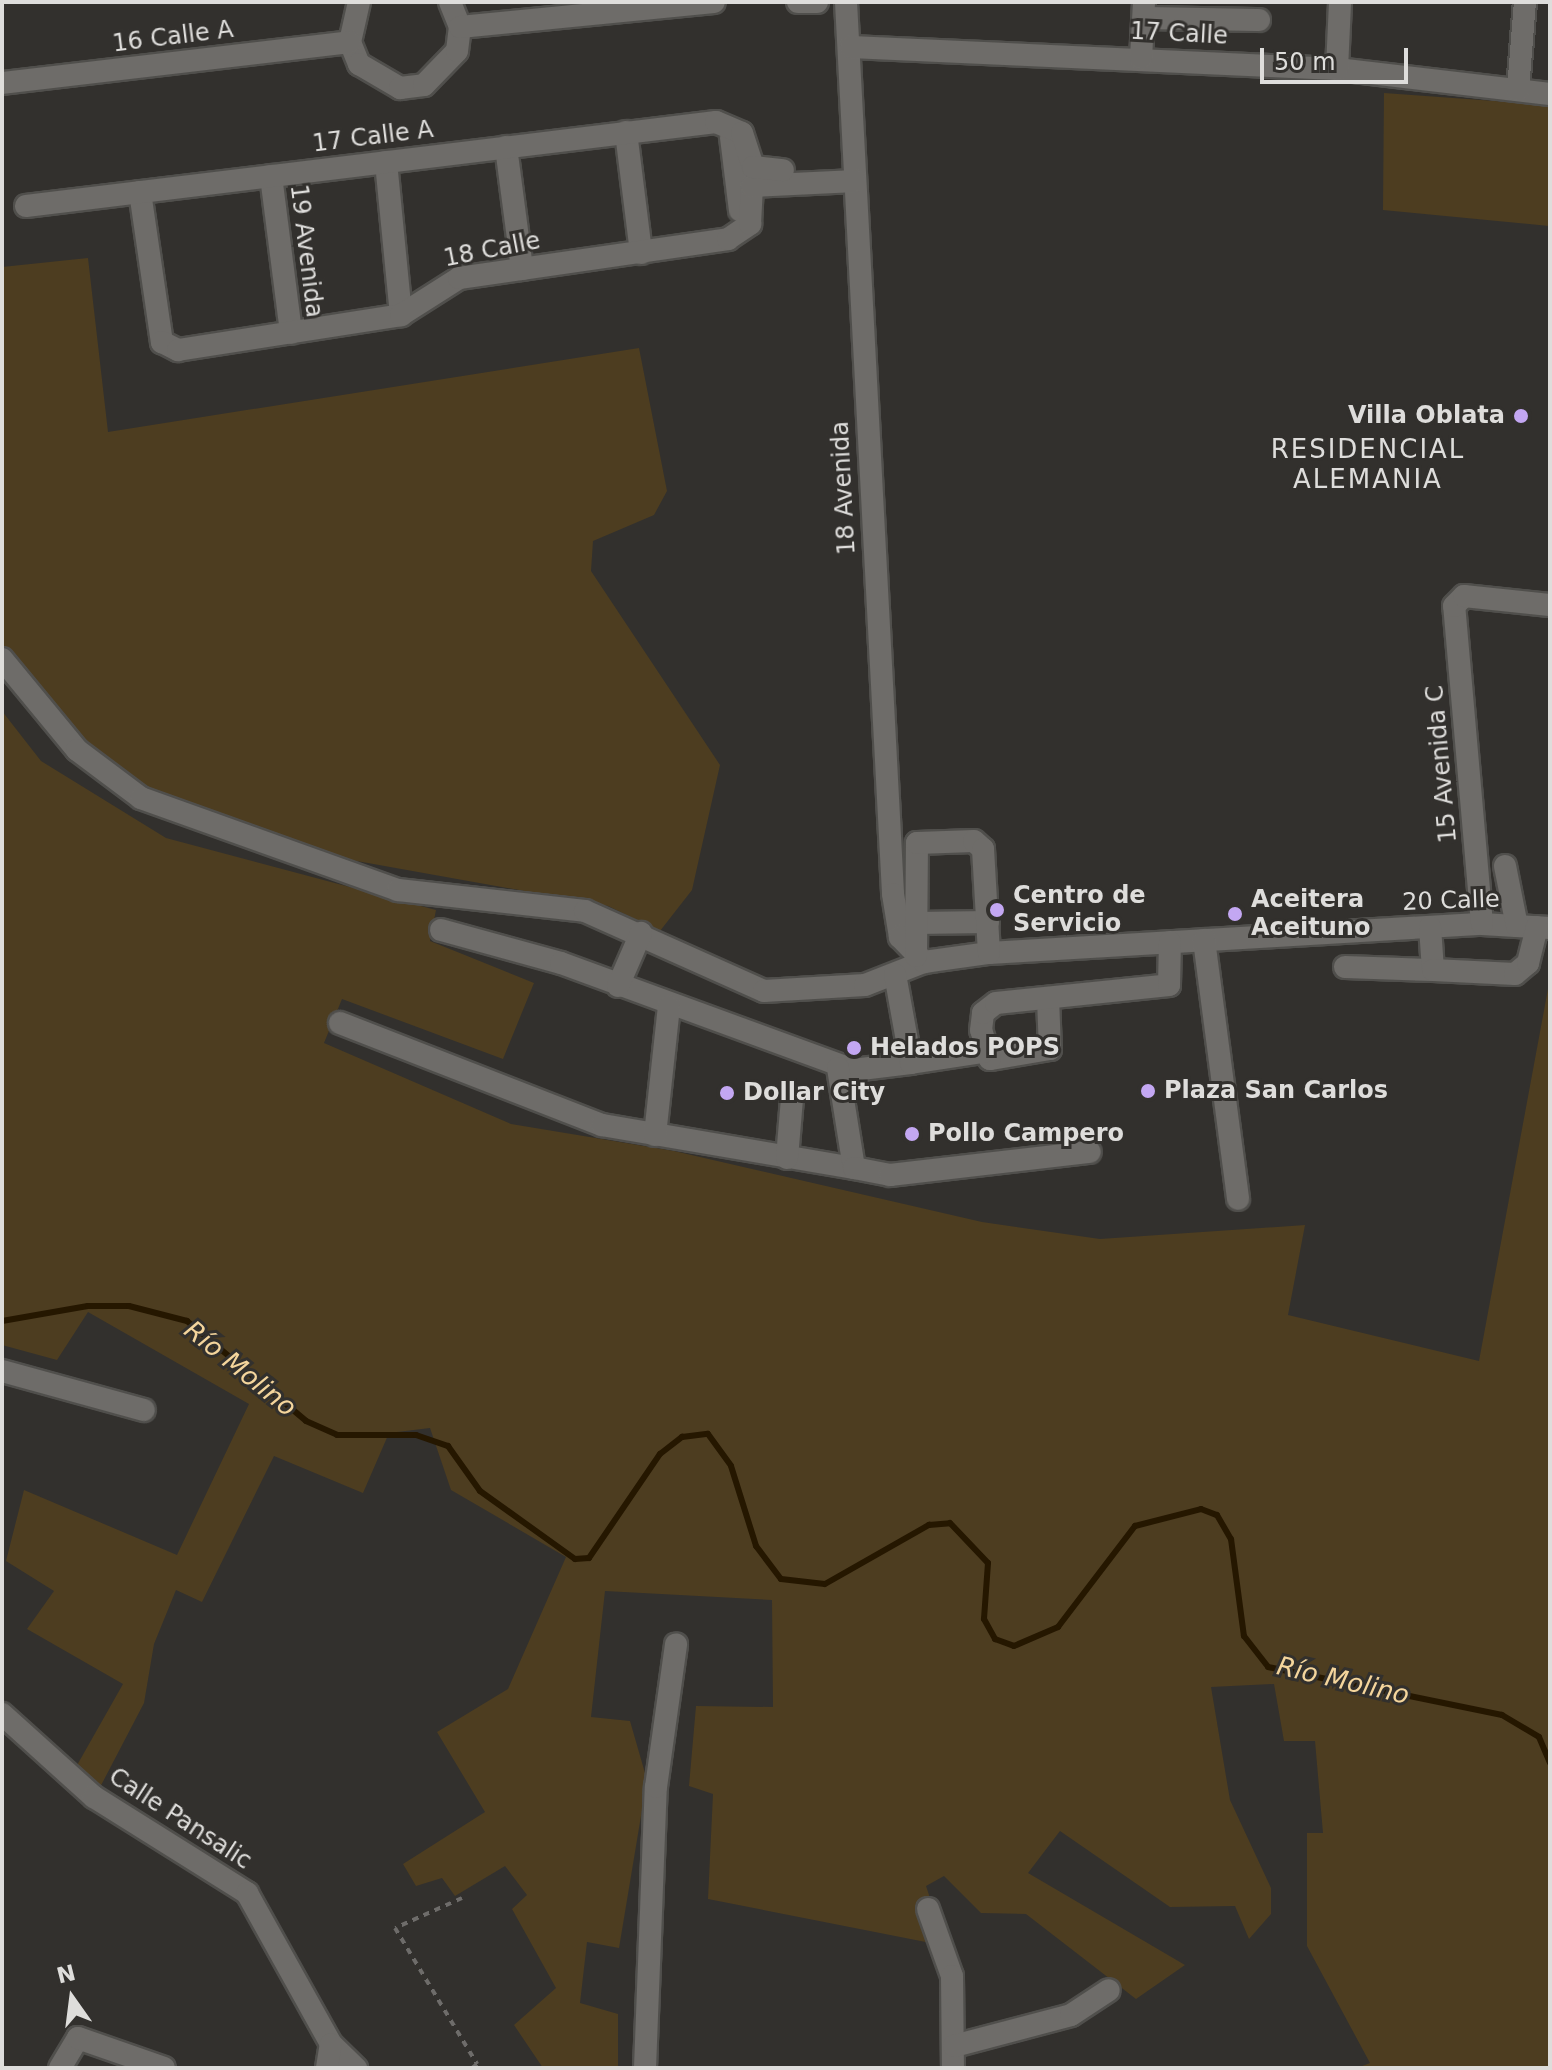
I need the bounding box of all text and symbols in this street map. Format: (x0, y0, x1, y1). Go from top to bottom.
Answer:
street label: 16 Calle A (111, 15, 235, 59)
street label: 17 Calle (1129, 17, 1229, 51)
scale bar (1264, 32, 1412, 82)
text: 50 m (1274, 48, 1336, 76)
street label: 17 Calle A (311, 115, 435, 159)
street label: 19 Avenida (284, 183, 328, 319)
street label: 18 Calle (441, 227, 543, 273)
place label: Villa Oblata (1348, 402, 1505, 430)
marker: Villa Oblata (1512, 407, 1530, 425)
street label: 18 Avenida (826, 420, 862, 556)
district label: RESIDENCIAL ALEMANIA (1271, 434, 1465, 496)
street label: 15 Avenida C (1421, 684, 1463, 844)
place label: Centro de Servicio (1013, 882, 1146, 938)
street label: 20 Calle (1402, 885, 1500, 917)
place label: Aceitera Aceituno (1251, 886, 1370, 942)
marker: Centro de Servicio (988, 901, 1006, 919)
marker: Aceitera Aceituno (1226, 905, 1244, 923)
place label: Helados POPS (870, 1034, 1060, 1062)
marker: Helados POPS (845, 1039, 863, 1057)
place label: Plaza San Carlos (1164, 1077, 1388, 1105)
place label: Dollar City (743, 1079, 885, 1107)
marker: Plaza San Carlos (1139, 1082, 1157, 1100)
marker: Dollar City (718, 1084, 736, 1102)
place label: Pollo Campero (928, 1120, 1124, 1148)
marker: Pollo Campero (903, 1125, 921, 1143)
water label: Río Molino (178, 1315, 302, 1423)
water label: Río Molino (1274, 1651, 1412, 1711)
street label: Calle Pansalic (103, 1762, 257, 1876)
north arrow (32, 1958, 112, 2038)
text: N (54, 1960, 78, 1989)

